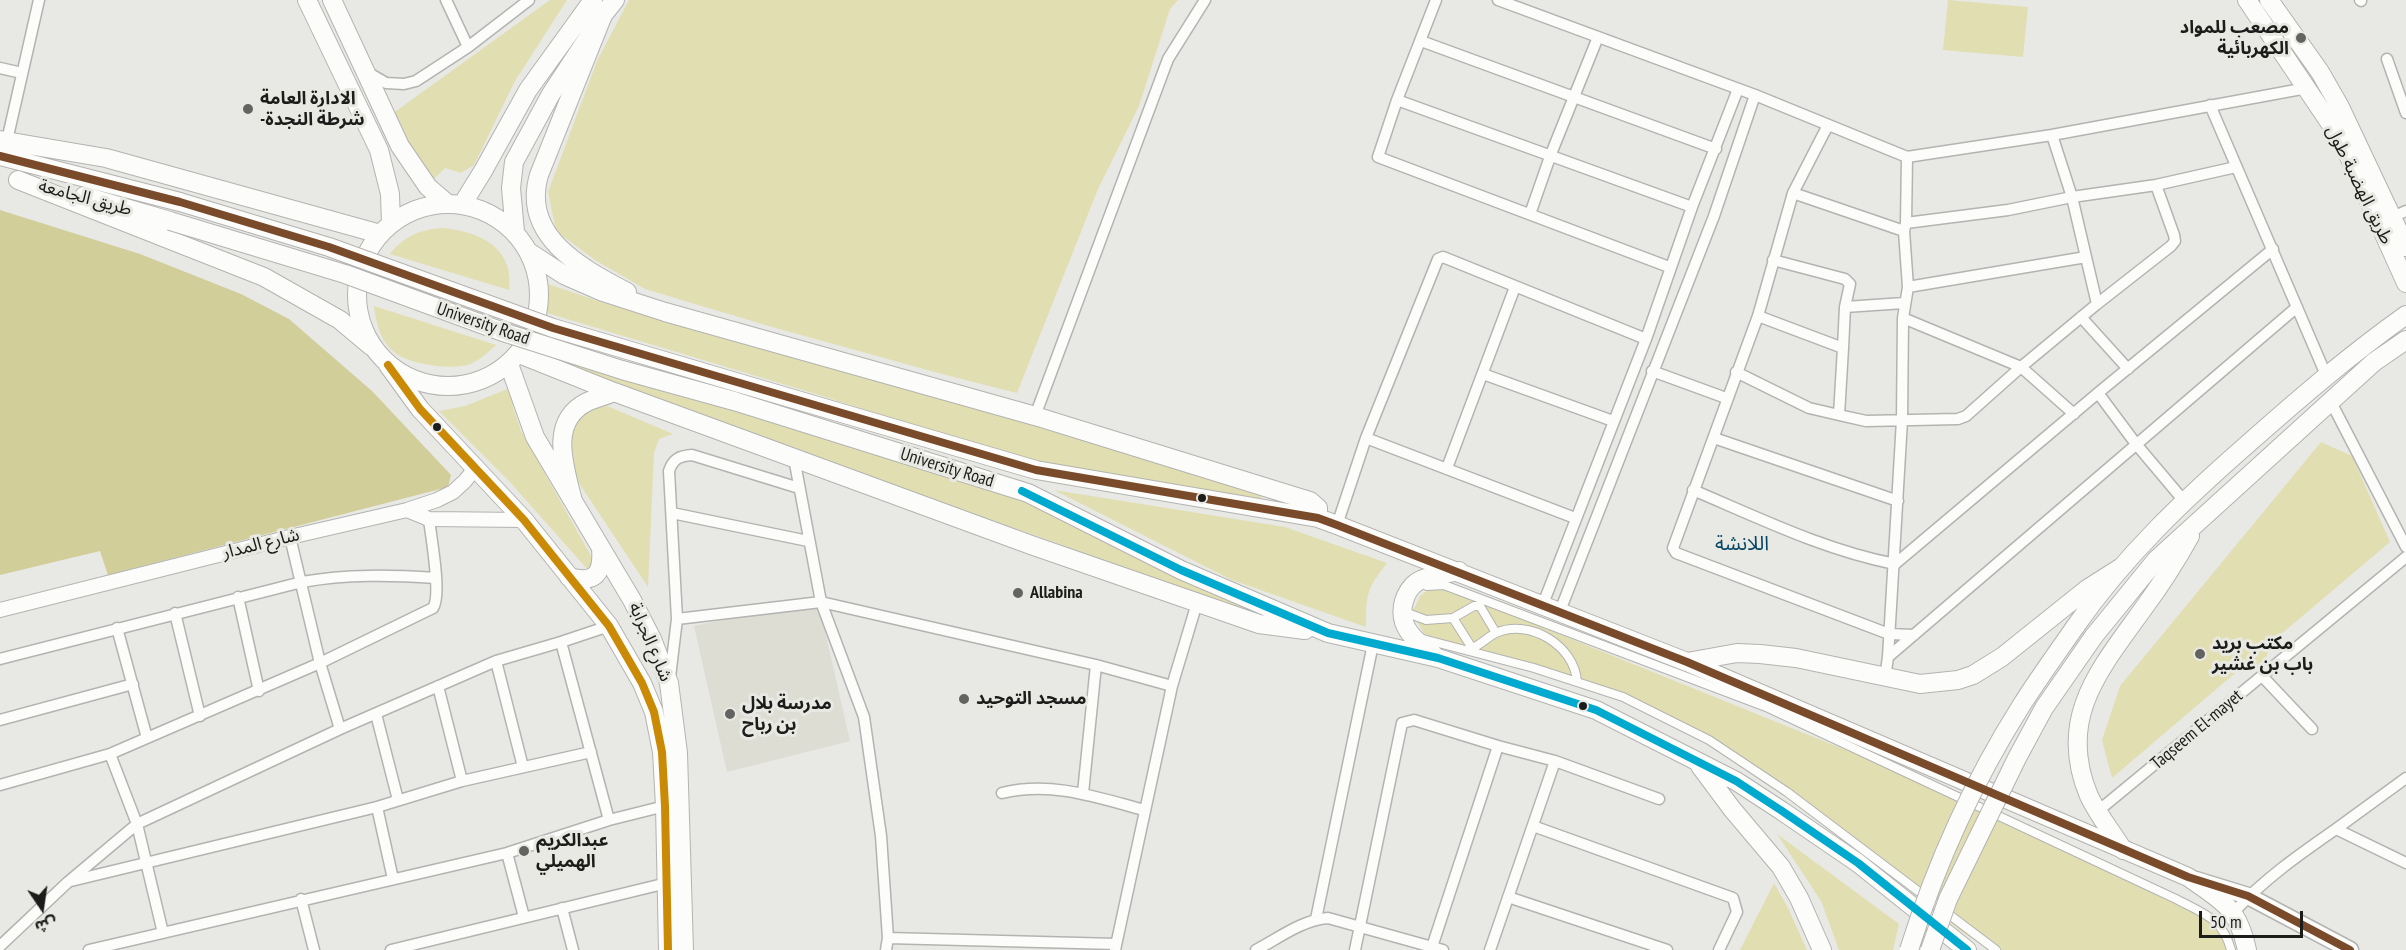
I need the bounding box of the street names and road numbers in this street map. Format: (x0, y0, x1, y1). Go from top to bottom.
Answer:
street label: طريق الهضبة طول (2321, 122, 2397, 248)
street label: طريق الجامعة (36, 175, 134, 221)
street label: University Road (434, 298, 532, 350)
street label: University Road (898, 444, 996, 492)
street label: شارع المدار (220, 524, 302, 564)
street label: شارع الجرابة (624, 599, 676, 685)
street label: Taqseem El-mayet (2147, 685, 2247, 775)

